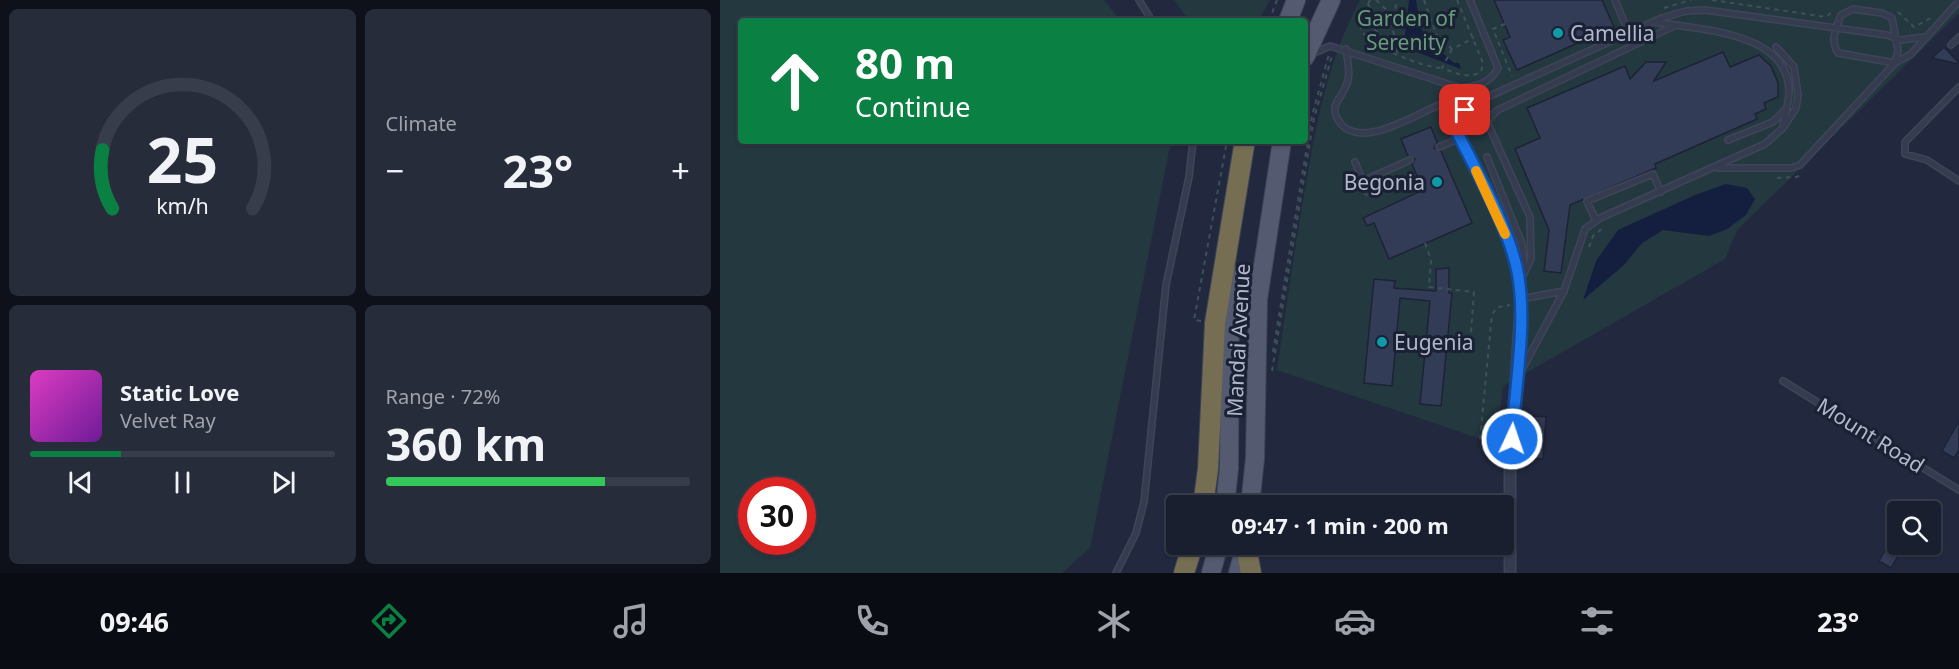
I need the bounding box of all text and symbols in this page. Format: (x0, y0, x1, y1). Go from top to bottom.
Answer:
park label: Garden of Serenity (1357, 4, 1457, 56)
place label: Camellia (1570, 19, 1655, 47)
marker: Camellia (1551, 26, 1565, 40)
text: 80 m (855, 34, 955, 91)
icon: ahead (756, 42, 834, 120)
pin (1439, 84, 1490, 135)
text: Continue (855, 88, 970, 125)
icon: arrive (1448, 93, 1481, 126)
text: Climate (386, 110, 457, 137)
text: 25 (147, 116, 218, 201)
text: 23° (502, 140, 573, 201)
text: − (386, 148, 404, 193)
text: + (671, 148, 690, 193)
place label: Begonia (1344, 168, 1425, 196)
marker: Begonia (1430, 175, 1444, 189)
text: km/h (156, 192, 209, 221)
street label: Mandai Avenue (1220, 263, 1256, 417)
place label: Eugenia (1394, 328, 1474, 356)
marker: Eugenia (1375, 335, 1389, 349)
text: Static Love (120, 377, 239, 407)
text: Range · 72% (386, 383, 500, 410)
street label: Mount Road (1812, 391, 1930, 479)
text: Velvet Ray (120, 407, 216, 434)
position arrow (1480, 407, 1544, 471)
text: 360 km (386, 413, 546, 474)
icon: previous (64, 466, 97, 499)
icon: pause (166, 466, 199, 499)
icon: next (267, 466, 300, 499)
speed limit sign: 30 (738, 477, 816, 555)
map controls (1887, 501, 1941, 555)
button: search (1887, 501, 1941, 555)
text: 09:47 · 1 min · 200 m (1231, 510, 1449, 540)
icon: directions (368, 600, 410, 642)
icon: music (610, 600, 652, 642)
icon: phone (851, 600, 893, 642)
icon: climate (1093, 600, 1135, 642)
icon: car (1334, 600, 1376, 642)
icon: filters (1576, 600, 1618, 642)
text: 09:46 (100, 603, 169, 640)
text: 23° (1817, 603, 1859, 640)

